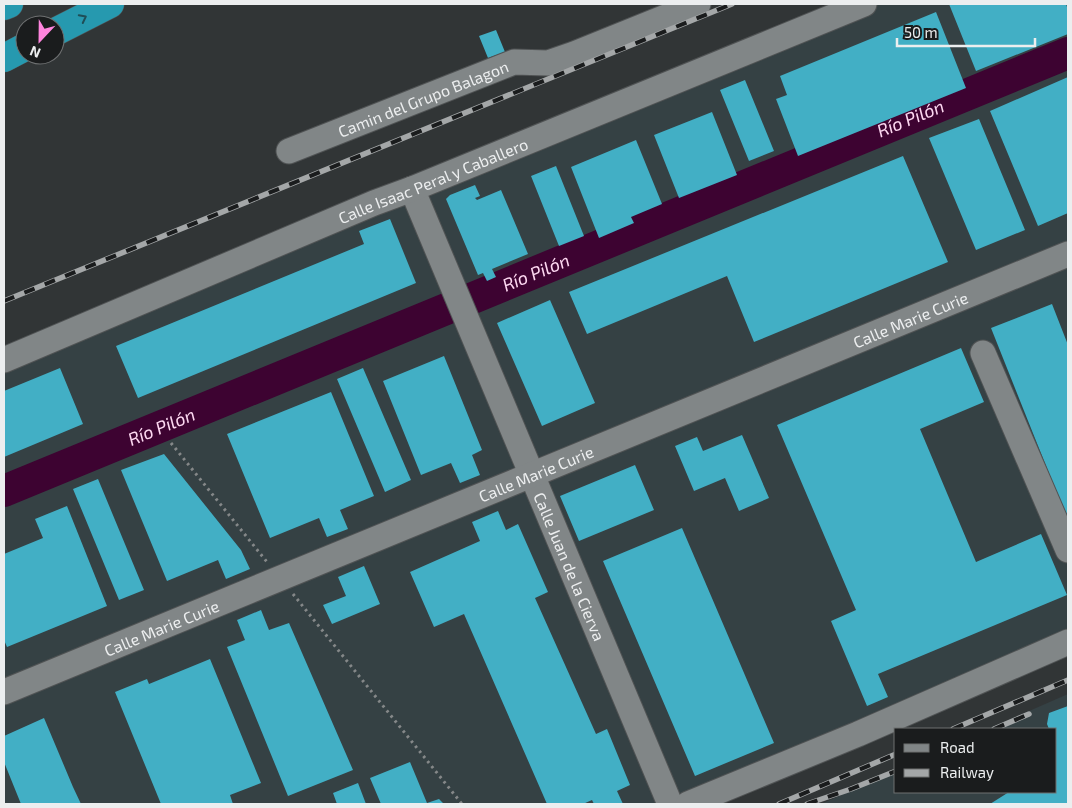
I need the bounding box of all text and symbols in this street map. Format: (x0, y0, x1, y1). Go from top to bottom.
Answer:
one-way arrow (77, 14, 86, 24)
north arrow (15, 15, 65, 65)
scale bar (897, 15, 1034, 47)
text: 50 m (904, 23, 938, 41)
text: N (27, 43, 43, 62)
street label: Camin del Grupo Balagon (335, 56, 511, 140)
water label: Río Pilón (873, 94, 947, 142)
street label: Calle Isaac Peral y Caballero (335, 133, 530, 227)
water label: Río Pilón (499, 249, 573, 296)
street label: Calle Marie Curie (850, 287, 970, 351)
water label: Río Pilón (124, 403, 198, 450)
street label: Calle Marie Curie (476, 441, 596, 505)
street label: Calle Juan de la Cierva (531, 489, 610, 643)
street label: Calle Marie Curie (101, 595, 221, 659)
legend (894, 728, 1057, 793)
text: Road (940, 738, 975, 756)
text: Railway (940, 763, 994, 781)

